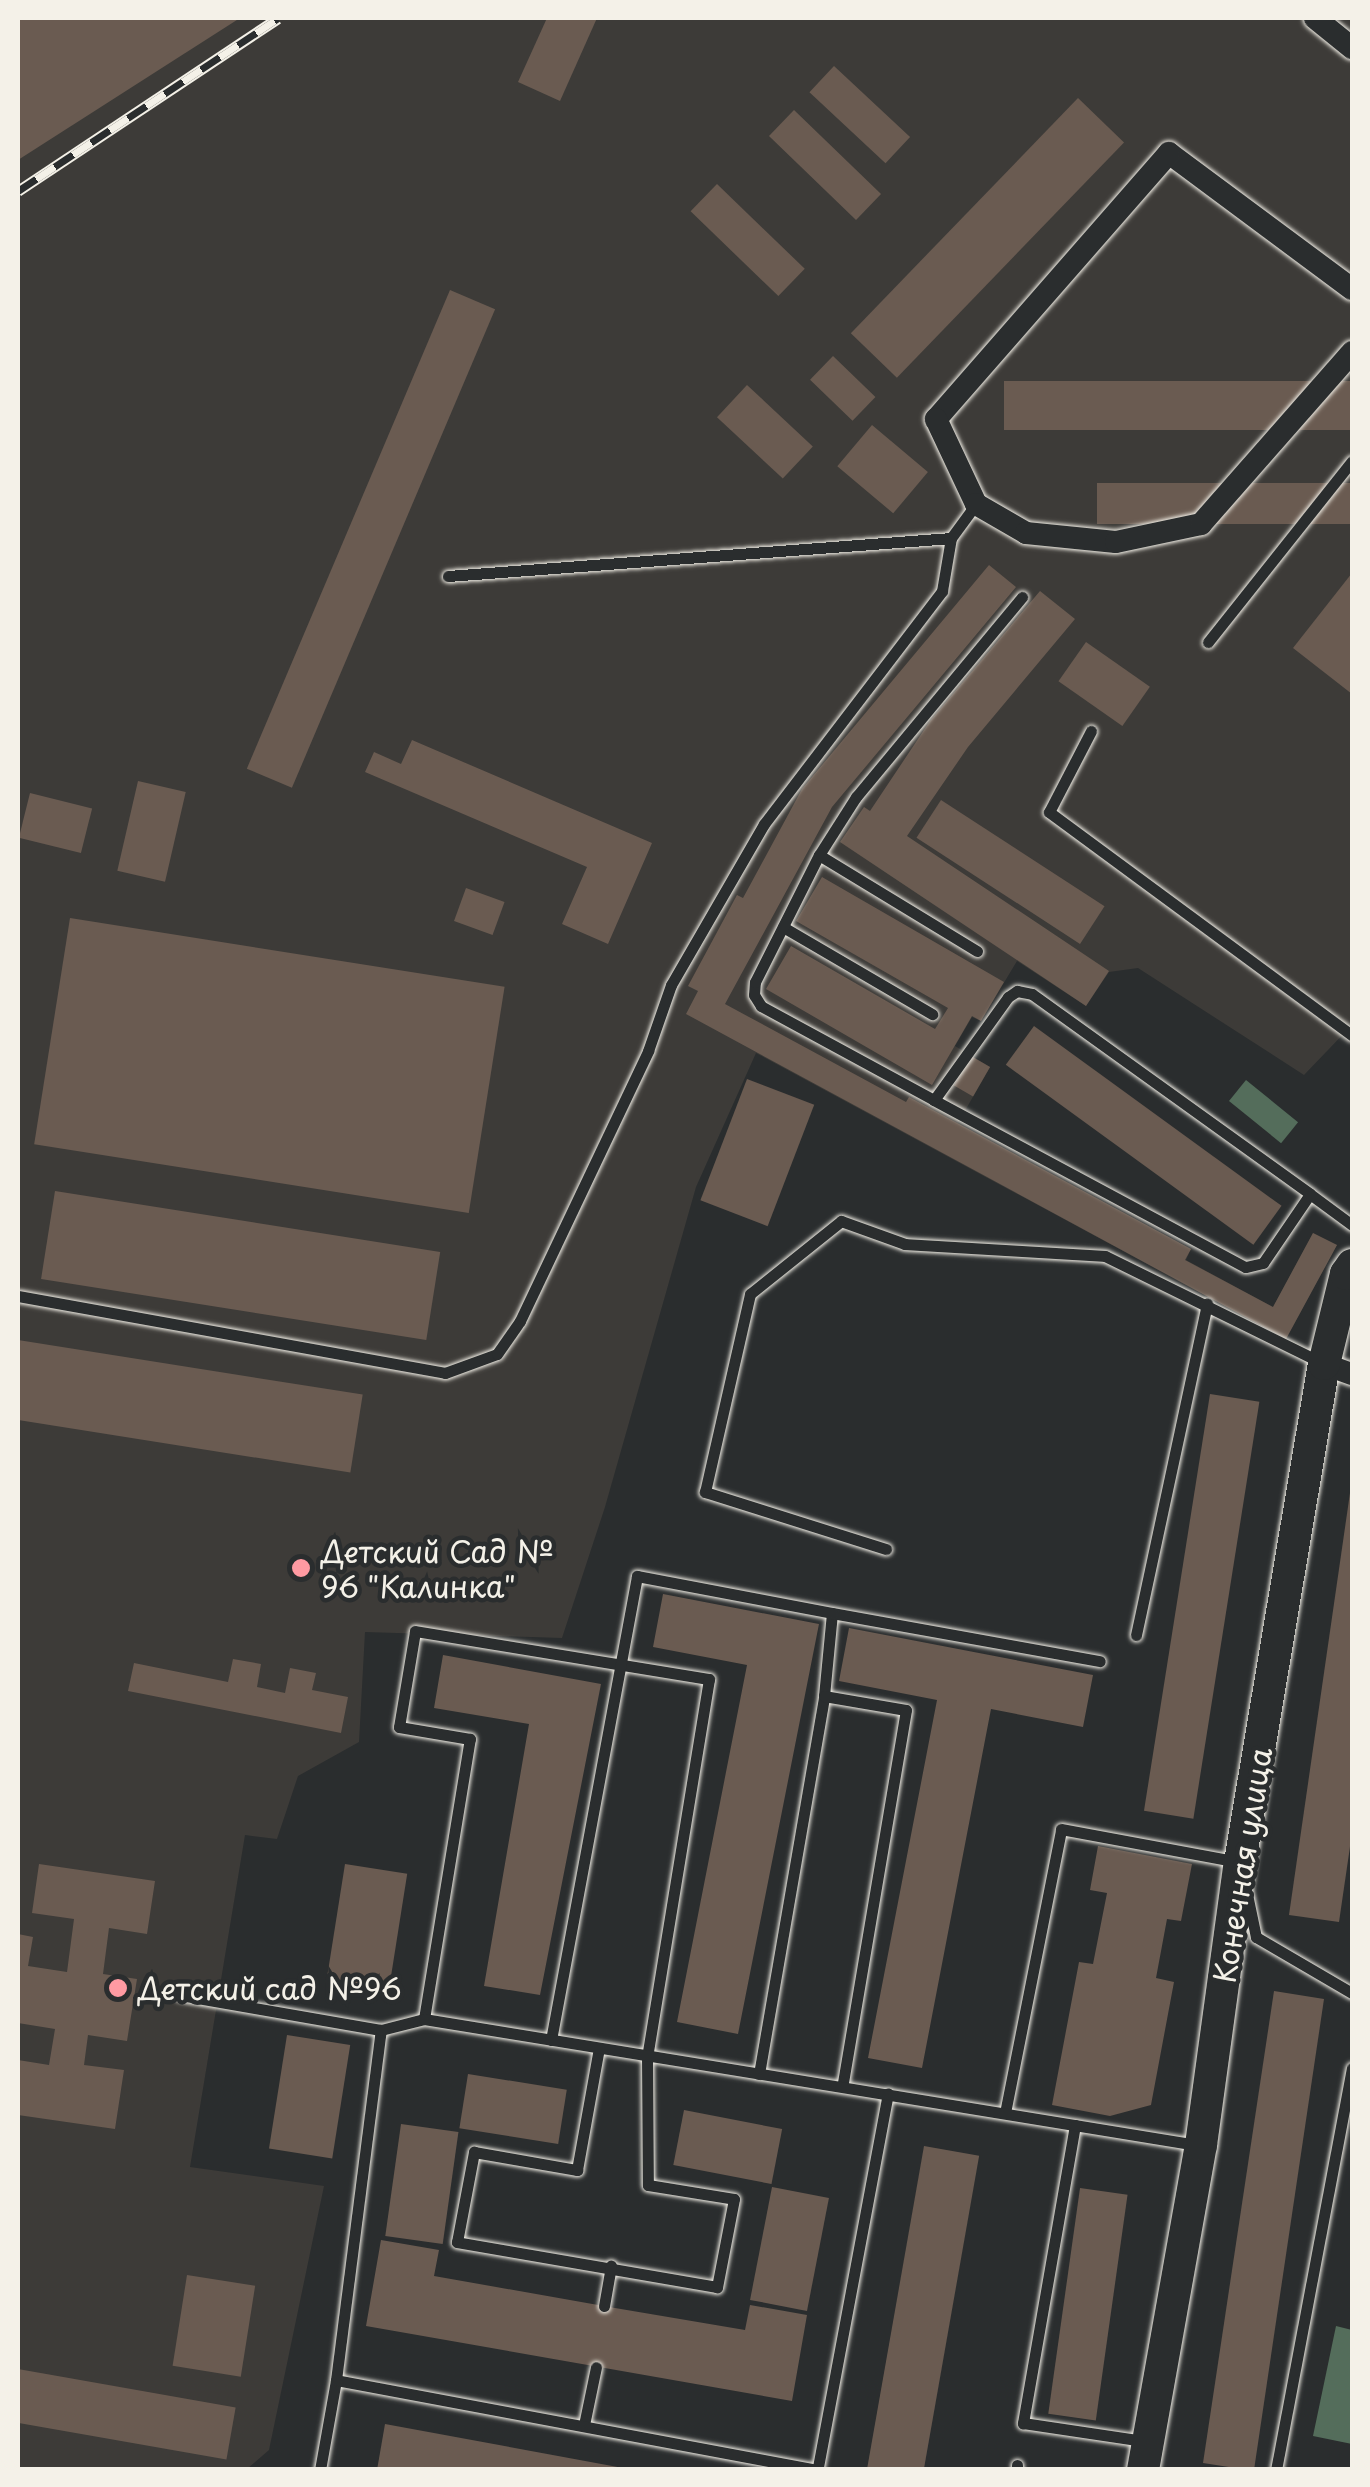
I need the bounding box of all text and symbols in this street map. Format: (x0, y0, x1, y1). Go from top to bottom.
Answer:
place label: Детский Сад № 96 "Калинка" (321, 1533, 555, 1604)
marker: Детский Сад № 96 "Калинка" (290, 1557, 312, 1579)
street label: Конечная улица (1205, 1744, 1279, 1986)
place label: Детский сад №96 (138, 1970, 404, 2006)
marker: Детский сад №96 (107, 1977, 129, 1999)

